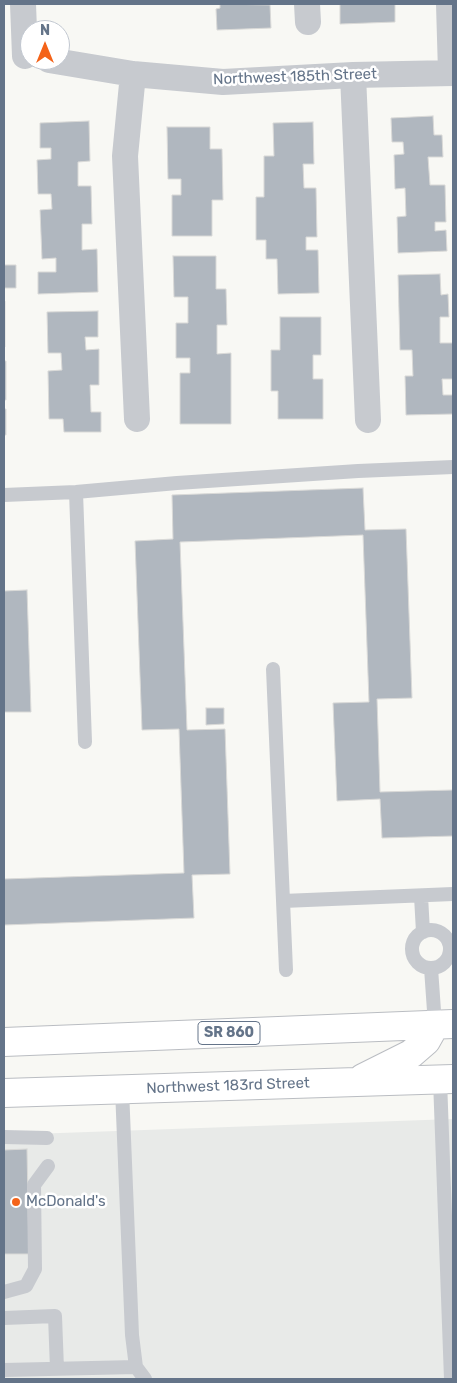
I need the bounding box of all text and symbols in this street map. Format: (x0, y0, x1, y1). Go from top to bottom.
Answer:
north arrow (20, 20, 70, 70)
text: N (40, 22, 50, 39)
street label: Northwest 185th Street (213, 65, 377, 89)
road number: SR 860 (198, 1021, 260, 1044)
street label: Northwest 183rd Street (146, 1074, 310, 1098)
place label: McDonald's (26, 1193, 106, 1211)
marker: McDonald's (10, 1196, 22, 1208)

